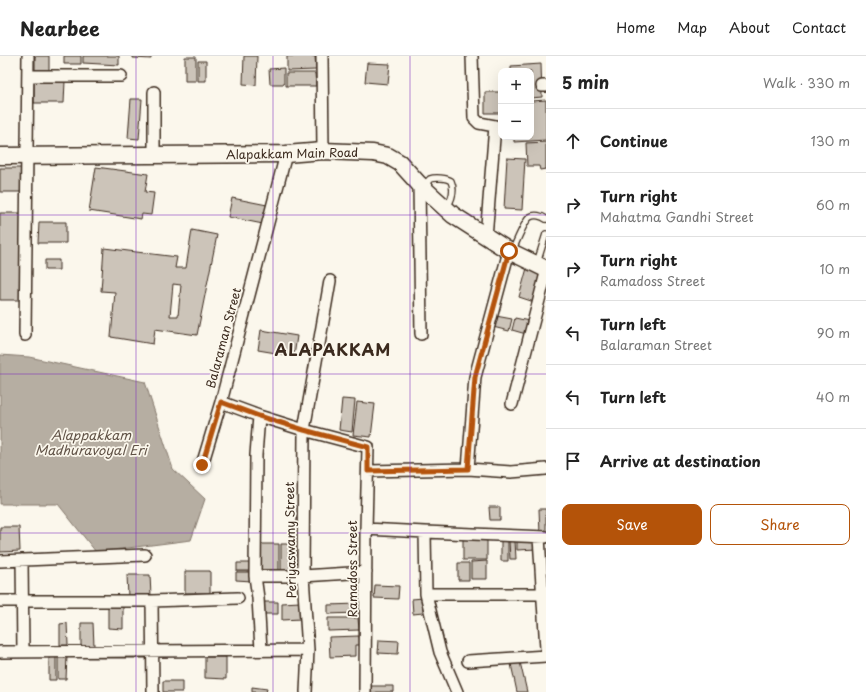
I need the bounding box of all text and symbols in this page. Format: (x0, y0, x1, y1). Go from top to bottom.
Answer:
text: Nearbee (20, 14, 100, 42)
text: Home (616, 17, 655, 38)
text: Map (677, 17, 707, 38)
text: About (729, 17, 770, 38)
text: Contact (792, 17, 846, 38)
map controls (498, 68, 534, 140)
button: + (498, 68, 534, 104)
text: 5 min (562, 69, 609, 95)
text: Walk · 330 m (763, 73, 850, 92)
button: − (498, 104, 534, 140)
text: Continue (600, 129, 668, 152)
icon: ahead (562, 130, 584, 152)
text: 130 m (811, 131, 850, 150)
street label: Alapakkam Main Road (226, 143, 358, 163)
text: Turn right (600, 184, 677, 207)
icon: right (562, 194, 584, 216)
text: 60 m (816, 195, 850, 214)
text: Mahatma Gandhi Street (600, 207, 754, 226)
route start (500, 242, 518, 260)
text: Turn right (600, 248, 677, 271)
icon: right (562, 258, 584, 280)
text: 10 m (820, 259, 850, 278)
text: Ramadoss Street (600, 271, 705, 290)
street label: Balaraman Street (201, 285, 245, 390)
text: Turn left (600, 312, 666, 335)
icon: left (562, 322, 584, 344)
text: 90 m (817, 323, 850, 342)
text: Balaraman Street (600, 335, 712, 354)
district label: ALAPAKKAM (275, 337, 391, 361)
text: Turn left (600, 385, 666, 408)
icon: left (562, 386, 584, 408)
text: 40 m (816, 387, 850, 406)
water label: Alappakkam Madhuravoyal Eri (35, 425, 149, 459)
text: Arrive at destination (600, 449, 761, 472)
icon: arrive (562, 450, 584, 472)
route end (193, 456, 211, 474)
street label: Periyaswamy Street (280, 482, 300, 598)
button: Save (562, 504, 702, 545)
button: Share (710, 504, 850, 545)
street label: Ramadoss Street (343, 520, 361, 618)

